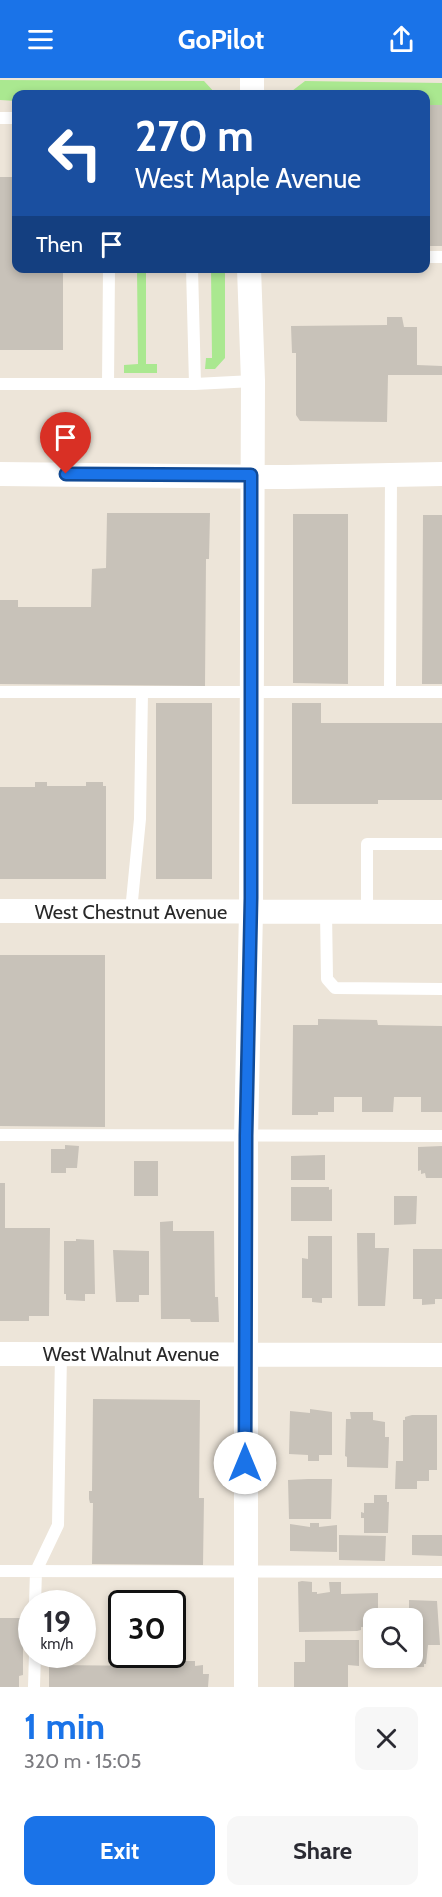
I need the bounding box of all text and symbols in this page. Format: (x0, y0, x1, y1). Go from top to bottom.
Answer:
icon: menu (24, 23, 57, 56)
text: GoPilot (178, 23, 264, 56)
icon: share (385, 23, 418, 56)
text: 270 m (135, 110, 254, 162)
icon: left (36, 114, 114, 192)
text: West Maple Avenue (135, 162, 361, 195)
icon: arrive (95, 228, 128, 261)
text: Then (36, 231, 83, 258)
pin (40, 412, 91, 474)
icon: arrive (49, 421, 82, 454)
street label: West Chestnut Avenue (35, 900, 227, 924)
street label: West Walnut Avenue (43, 1342, 219, 1366)
position arrow (213, 1431, 277, 1495)
speed limit sign: 30 (108, 1590, 186, 1668)
text: 19 (43, 1603, 71, 1640)
map controls (363, 1608, 423, 1668)
button: search (363, 1608, 423, 1668)
text: km/h (41, 1635, 73, 1653)
text: 1 min (24, 1704, 105, 1748)
button: close (355, 1707, 418, 1770)
text: 320 m · 15:05 (24, 1749, 141, 1773)
button: Exit (24, 1816, 215, 1885)
button: Share (227, 1816, 418, 1885)

